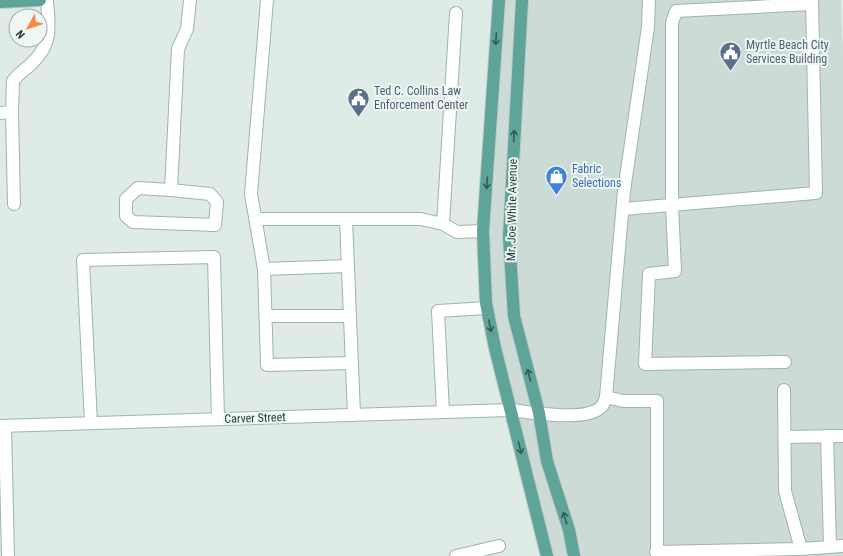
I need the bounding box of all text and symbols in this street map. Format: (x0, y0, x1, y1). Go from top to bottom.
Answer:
north arrow (8, 8, 48, 48)
text: N (13, 27, 28, 41)
one-way arrow (493, 32, 500, 45)
place label: Myrtle Beach City Services Building (746, 38, 829, 66)
public building icon: Myrtle Beach City Services Building (718, 39, 744, 72)
place label: Ted C. Collins Law Enforcement Center (374, 84, 469, 112)
public building icon: Ted C. Collins Law Enforcement Center (346, 85, 372, 118)
one-way arrow (510, 130, 517, 143)
street label: Mr. Joe White Avenue (504, 158, 520, 261)
place label: Fabric Selections (572, 162, 621, 190)
shop icon: Fabric Selections (543, 163, 569, 196)
one-way arrow (483, 176, 490, 189)
one-way arrow (487, 319, 495, 332)
one-way arrow (525, 369, 533, 382)
street label: Carver Street (224, 410, 286, 426)
one-way arrow (517, 441, 524, 454)
one-way arrow (561, 512, 568, 525)

